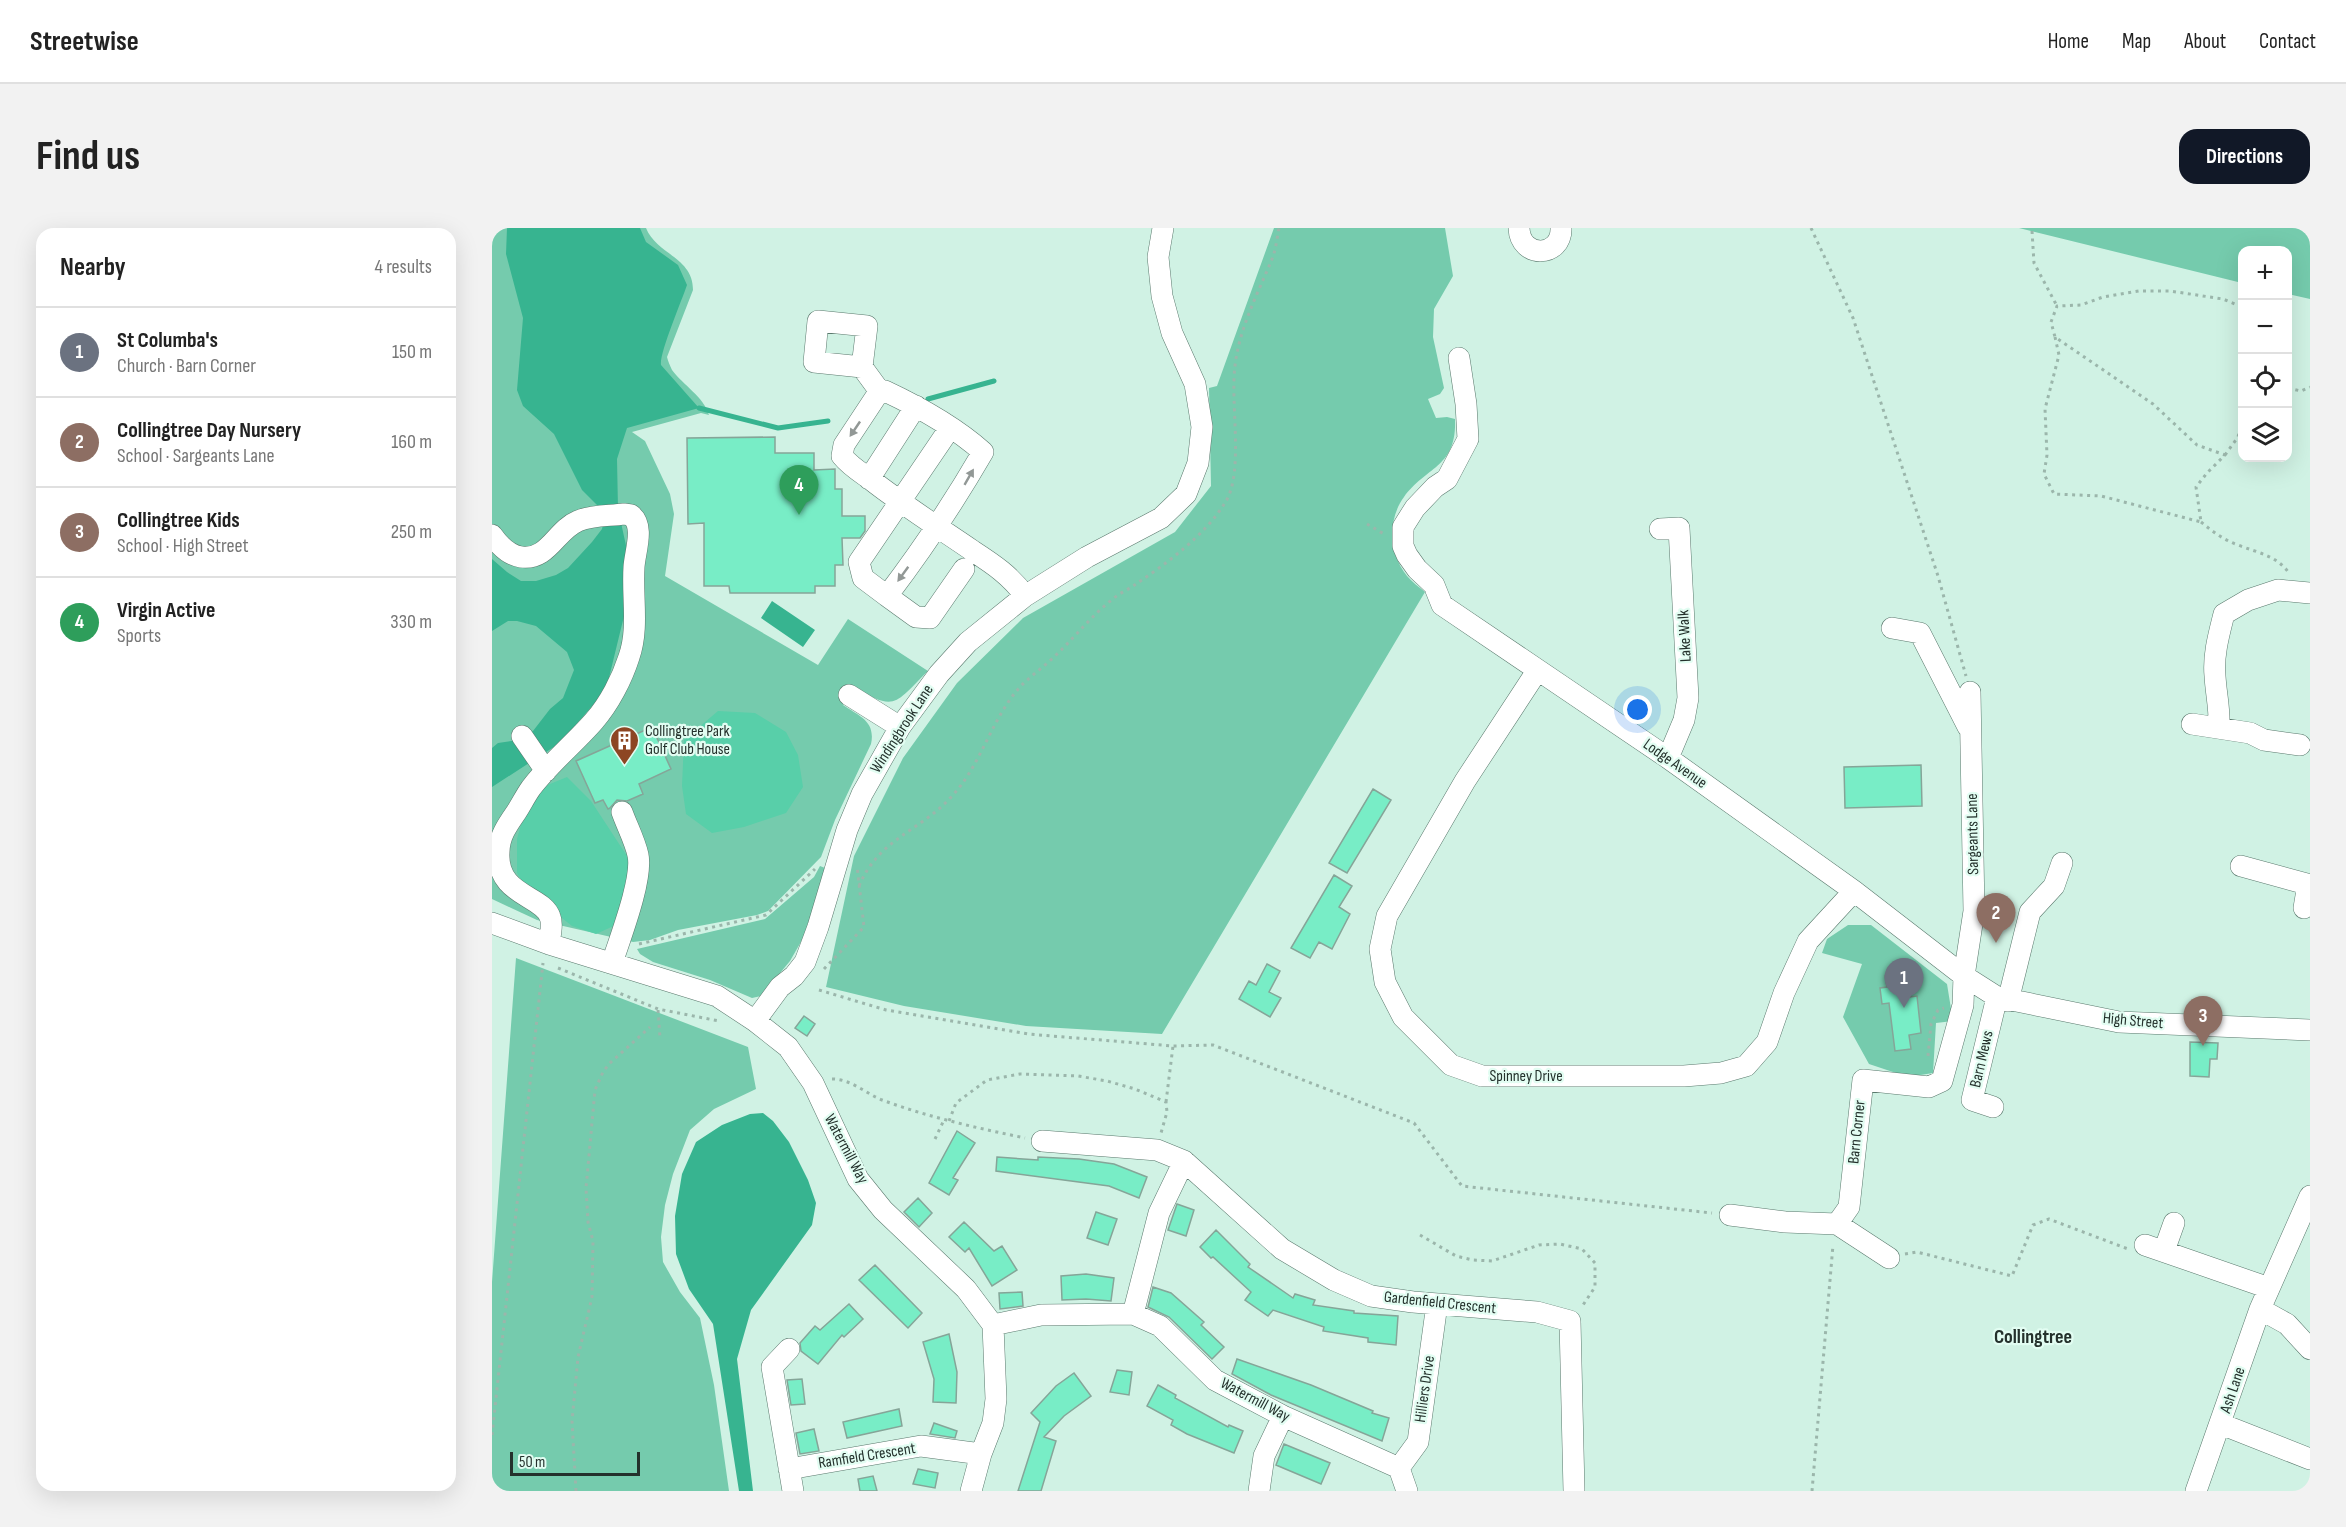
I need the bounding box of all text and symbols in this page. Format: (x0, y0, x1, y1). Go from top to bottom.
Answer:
text: Streetwise (30, 25, 139, 58)
text: Home (2048, 29, 2089, 54)
text: Map (2122, 29, 2151, 54)
text: About (2184, 29, 2226, 54)
text: Contact (2259, 29, 2316, 54)
button: Directions (2179, 129, 2310, 184)
text: Find us (36, 131, 140, 182)
map controls (2238, 246, 2292, 462)
button: + (2238, 246, 2292, 300)
text: Nearby (60, 252, 126, 283)
text: 4 results (375, 255, 432, 279)
button: − (2238, 300, 2292, 354)
text: St Columba's (117, 327, 218, 354)
text: 1 (76, 340, 83, 364)
text: 150 m (392, 340, 432, 364)
text: Church · Barn Corner (117, 354, 256, 378)
button: locate (2238, 354, 2292, 408)
button: layers (2238, 408, 2292, 462)
text: Collingtree Day Nursery (117, 417, 301, 444)
one-way arrow (849, 421, 861, 437)
text: 2 (75, 430, 84, 454)
text: 160 m (391, 430, 432, 454)
text: School · Sargeants Lane (117, 444, 275, 468)
pin: 4 (780, 466, 818, 515)
one-way arrow (963, 469, 974, 485)
text: Collingtree Kids (117, 507, 240, 534)
text: 3 (75, 520, 84, 544)
text: 250 m (391, 520, 432, 544)
text: School · High Street (117, 534, 249, 558)
one-way arrow (897, 566, 909, 582)
text: Virgin Active (117, 597, 216, 624)
street label: Lake Walk (1674, 609, 1696, 663)
text: 4 (75, 610, 84, 634)
text: 330 m (390, 610, 432, 634)
text: Sports (117, 624, 161, 648)
street label: Windingbrook Lane (866, 681, 938, 777)
your location (1623, 695, 1652, 724)
place label: Collingtree Park Golf Club House (645, 722, 730, 759)
building icon: Collingtree Park Golf Club House (608, 724, 640, 766)
street label: Lodge Avenue (1639, 735, 1711, 793)
street label: Sargeants Lane (1963, 793, 1983, 875)
pin: 2 (1976, 894, 2016, 943)
pin: 1 (1884, 958, 1924, 1008)
pin: 3 (2184, 996, 2222, 1046)
street label: High Street (2102, 1009, 2164, 1033)
street label: Barn Mews (1966, 1028, 1998, 1089)
street label: Spinney Drive (1489, 1067, 1563, 1086)
street label: Barn Corner (1844, 1099, 1870, 1165)
street label: Watermill Way (820, 1111, 872, 1187)
street label: Gardenfield Crescent (1383, 1288, 1497, 1318)
district label: Collingtree (1994, 1325, 2072, 1349)
street label: Hilliers Drive (1411, 1354, 1439, 1424)
street label: Ash Lane (2216, 1364, 2250, 1416)
street label: Watermill Way (1217, 1374, 1293, 1426)
street label: Ramfield Crescent (817, 1439, 917, 1473)
scale bar (510, 1449, 640, 1476)
text: 50 m (519, 1453, 545, 1472)

